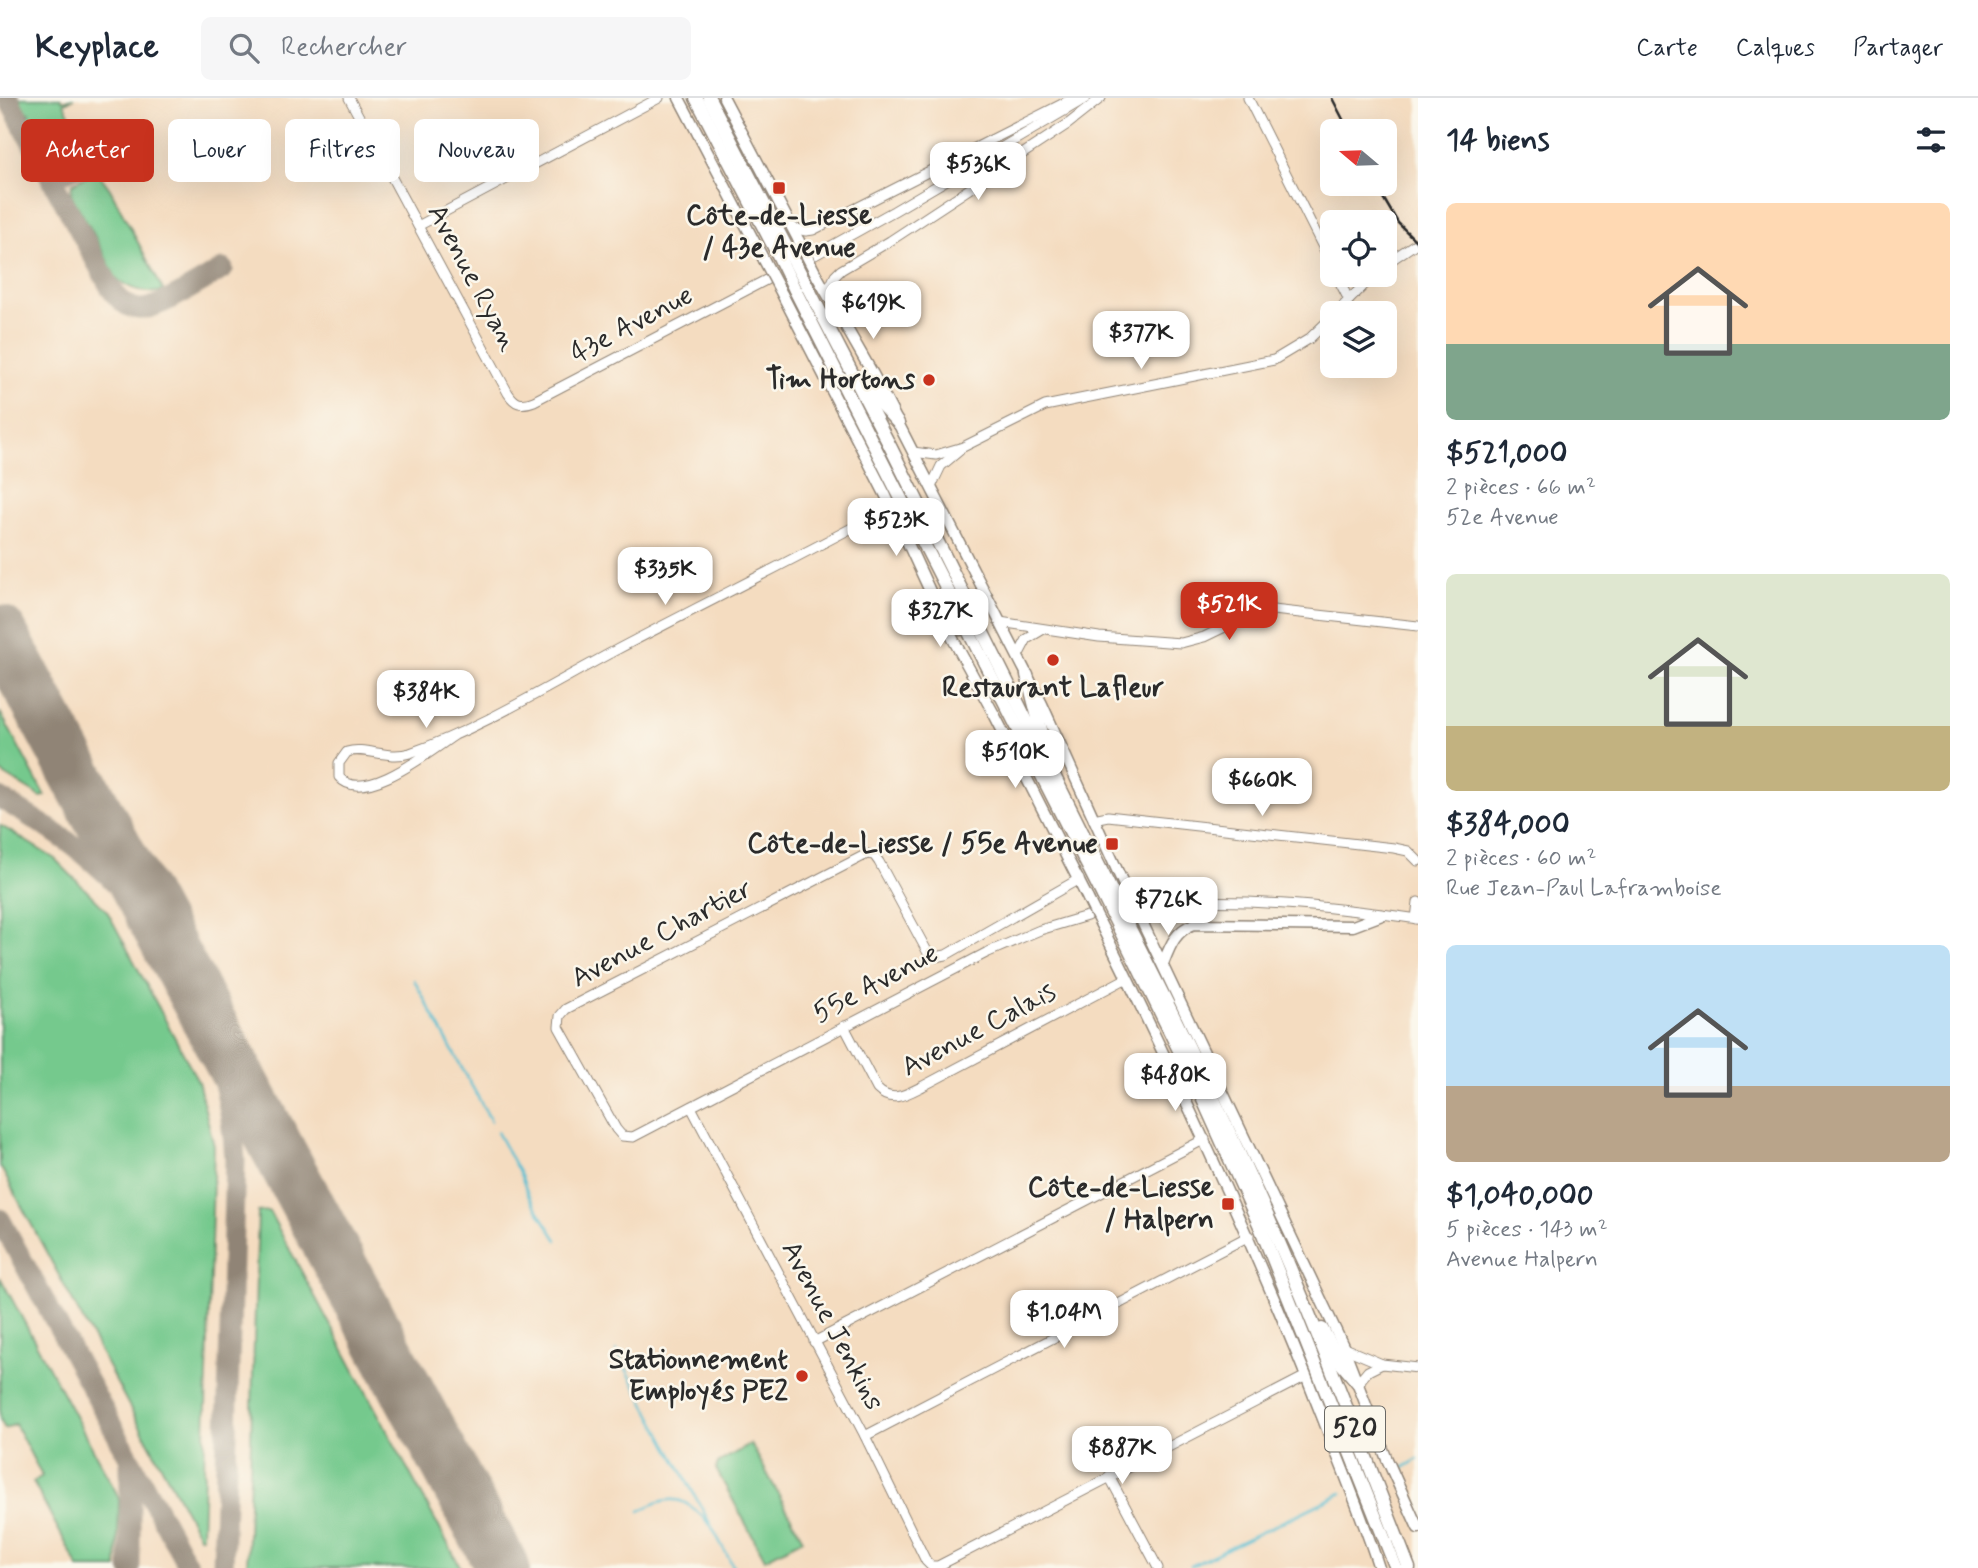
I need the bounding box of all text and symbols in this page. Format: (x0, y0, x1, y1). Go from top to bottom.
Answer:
search box (201, 17, 691, 80)
text: Keyplace (35, 26, 159, 70)
icon: search (225, 29, 263, 67)
text: Rechercher (281, 31, 407, 65)
text: Carte (1636, 33, 1698, 64)
text: Calques (1736, 33, 1815, 64)
text: Partager (1853, 33, 1943, 64)
chip: Acheter (21, 119, 154, 182)
chip: Louer (168, 119, 271, 182)
chip: Filtres (285, 119, 400, 182)
chip: Nouveau (414, 119, 539, 182)
north arrow (1320, 119, 1396, 196)
map controls (1320, 119, 1397, 378)
text: 14 biens (1446, 121, 1550, 160)
icon: filters (1912, 121, 1950, 159)
pin: $536K (929, 142, 1027, 202)
text: $536K (946, 150, 1010, 180)
marker: Côte-de-Liesse / 43e Avenue (771, 180, 787, 196)
street label: Avenue Ryan (418, 198, 526, 358)
place label: Côte-de-Liesse / 43e Avenue (686, 198, 872, 267)
button: locate (1320, 210, 1397, 287)
icon: home (1635, 248, 1761, 374)
street label: 43e Avenue (564, 277, 700, 373)
pin: $619K (824, 282, 922, 341)
text: $619K (841, 289, 905, 319)
button: layers (1320, 301, 1397, 378)
pin: $377K (1092, 312, 1190, 371)
text: $377K (1109, 319, 1173, 349)
place label: Tim Hortons (766, 362, 916, 399)
marker: Tim Hortons (921, 372, 937, 388)
text: $521,000 (1446, 434, 1568, 473)
text: 2 pièces · 66 m² (1446, 473, 1596, 503)
pin: $523K (847, 498, 945, 558)
text: 52e Avenue (1446, 503, 1559, 533)
text: $523K (863, 506, 929, 536)
pin: $335K (616, 547, 714, 607)
text: $335K (634, 555, 696, 585)
pin: $521K (1180, 582, 1278, 642)
pin: $327K (891, 589, 989, 649)
text: $521K (1197, 590, 1261, 620)
text: $327K (907, 597, 973, 627)
icon: home (1635, 619, 1761, 745)
marker: Restaurant Lafleur (1045, 652, 1061, 668)
pin: $384K (377, 670, 475, 730)
place label: Restaurant Lafleur (942, 670, 1164, 707)
text: $384K (393, 678, 459, 708)
pin: $510K (966, 730, 1064, 790)
text: $510K (981, 738, 1049, 768)
pin: $660K (1213, 758, 1311, 818)
text: $660K (1228, 766, 1296, 796)
text: $384,000 (1446, 805, 1570, 844)
place label: Côte-de-Liesse / 55e Avenue (747, 826, 1098, 863)
marker: Côte-de-Liesse / 55e Avenue (1104, 836, 1120, 852)
text: 2 pièces · 60 m² (1446, 844, 1596, 874)
street label: Avenue Chartier (565, 871, 759, 997)
text: Rue Jean-Paul Laframboise (1446, 874, 1722, 904)
pin: $726K (1119, 878, 1217, 937)
text: $726K (1135, 885, 1201, 915)
street label: 55e Avenue (807, 935, 945, 1033)
street label: Avenue Calais (895, 974, 1063, 1086)
icon: home (1635, 990, 1761, 1116)
pin: $480K (1126, 1054, 1224, 1113)
text: $480K (1140, 1061, 1210, 1091)
place label: Côte-de-Liesse / Halpern (1028, 1170, 1214, 1239)
text: $1,040,000 (1446, 1176, 1594, 1215)
marker: Côte-de-Liesse / Halpern (1220, 1196, 1236, 1212)
text: 5 pièces · 143 m² (1446, 1215, 1608, 1245)
street label: Avenue Jenkins (772, 1235, 892, 1417)
text: Avenue Halpern (1446, 1245, 1598, 1275)
pin: $1.04M (1007, 1290, 1121, 1350)
text: $1.04M (1026, 1298, 1102, 1328)
place label: Stationnement Employés PE2 (609, 1342, 789, 1411)
marker: Stationnement Employés PE2 (794, 1368, 810, 1384)
road number: 520 (1325, 1406, 1385, 1452)
pin: $887K (1073, 1426, 1171, 1486)
text: $887K (1088, 1434, 1156, 1464)

